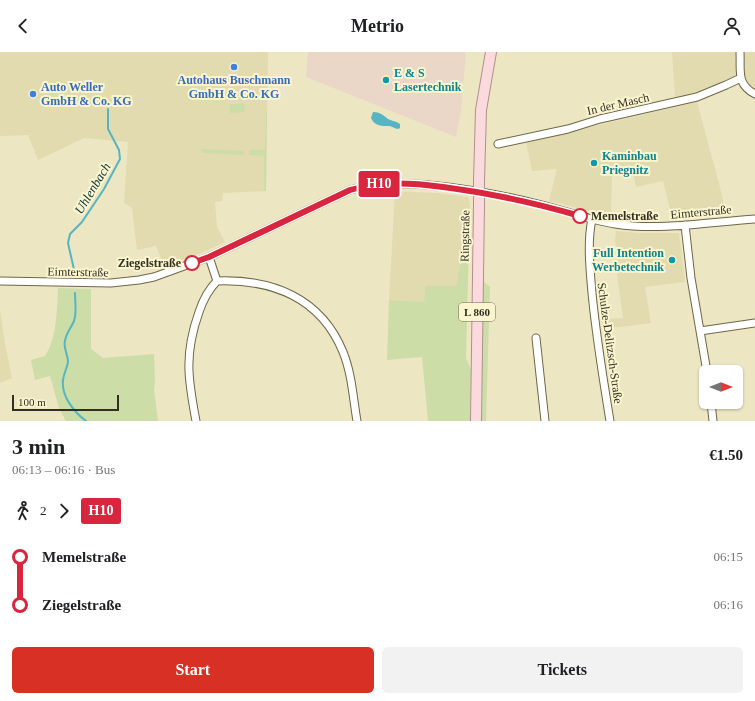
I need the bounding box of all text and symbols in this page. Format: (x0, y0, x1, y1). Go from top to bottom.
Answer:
icon: back (12, 15, 34, 37)
icon: person (721, 15, 743, 37)
text: Metrio (351, 16, 404, 36)
marker: Autohaus Buschmann GmbH & Co. KG (229, 62, 239, 72)
place label: E & S Lasertechnik (394, 66, 462, 94)
place label: Autohaus Buschmann GmbH & Co. KG (177, 73, 291, 101)
marker: E & S Lasertechnik (381, 75, 391, 85)
place label: Auto Weller GmbH & Co. KG (41, 80, 132, 108)
marker: Auto Weller GmbH & Co. KG (28, 89, 38, 99)
street label: In der Masch (586, 90, 650, 118)
place label: Kaminbau Priegnitz (602, 149, 657, 177)
marker: Kaminbau Priegnitz (589, 158, 599, 168)
water label: Uhlenbach (71, 160, 114, 217)
line badge: H10 (356, 171, 402, 197)
text: H10 (367, 176, 391, 191)
street label: Eimterstraße (670, 202, 732, 222)
marker: Memelstraße (572, 208, 588, 224)
place label: Memelstraße (591, 209, 659, 223)
street label: Ringstraße (458, 210, 472, 262)
place label: Full Intention Werbetechnik (592, 246, 664, 274)
marker: Ziegelstraße (184, 255, 200, 271)
marker: Full Intention Werbetechnik (667, 255, 677, 265)
place label: Ziegelstraße (118, 256, 182, 270)
street label: Eimterstraße (47, 264, 109, 280)
street label: Schulze-Delitzsch-Straße (595, 282, 625, 404)
road number: L 860 (459, 303, 495, 321)
north arrow (699, 365, 743, 409)
map controls (699, 365, 743, 409)
scale bar (12, 393, 119, 412)
text: 100 m (18, 396, 46, 408)
text: 3 min (12, 434, 65, 459)
text: €1.50 (709, 447, 743, 463)
text: 06:13 – 06:16 · Bus (12, 462, 115, 477)
icon: walk (12, 500, 34, 522)
icon: forward (53, 500, 75, 522)
text: 2 (40, 503, 47, 518)
text: H10 (89, 503, 113, 518)
text: Memelstraße (42, 549, 126, 565)
text: 06:15 (713, 549, 743, 564)
text: Ziegelstraße (42, 597, 121, 613)
text: 06:16 (713, 597, 743, 612)
button: Start (12, 647, 374, 693)
button: Tickets (382, 647, 743, 693)

